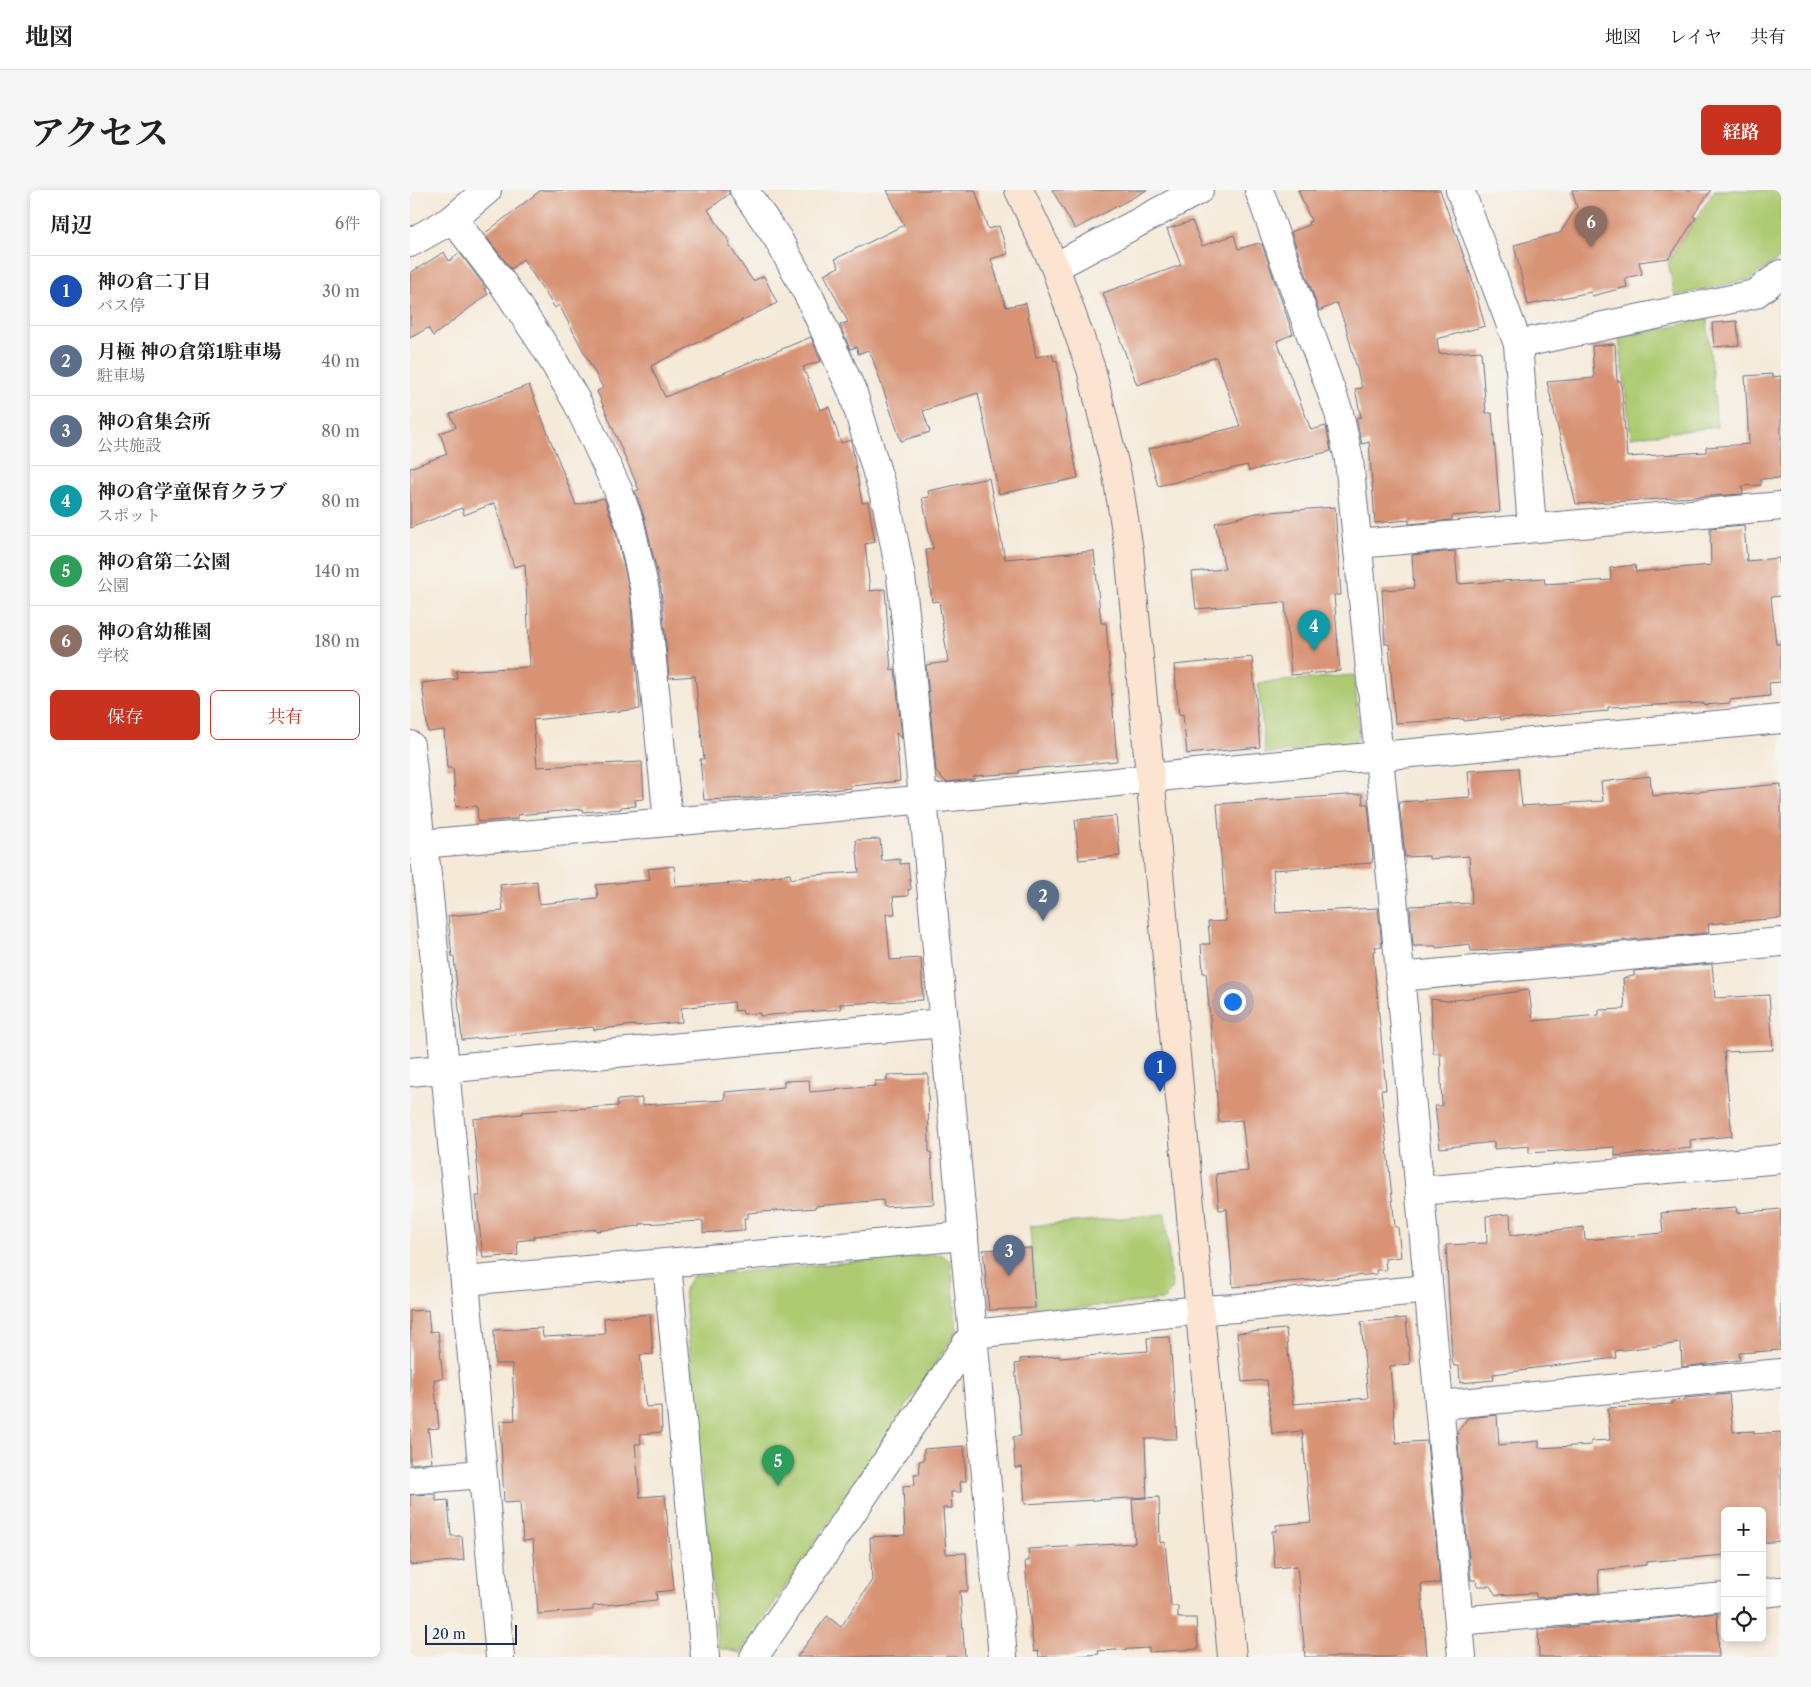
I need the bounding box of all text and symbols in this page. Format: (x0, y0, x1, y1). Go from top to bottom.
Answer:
text: 地図 (25, 22, 73, 51)
text: 地図 (1605, 26, 1641, 48)
text: レイヤ (1669, 26, 1722, 48)
text: 共有 (1750, 26, 1786, 48)
button: 経路 (1701, 105, 1781, 155)
text: アクセス (30, 111, 169, 154)
pin: 6 (1575, 206, 1607, 247)
text: 周辺 (50, 212, 92, 237)
text: 6件 (335, 213, 360, 233)
text: 神の倉二丁目 (97, 270, 211, 293)
text: 1 (62, 281, 70, 301)
text: 30 m (322, 281, 360, 301)
text: バス停 (97, 295, 145, 315)
text: 月極 神の倉第1駐車場 (97, 340, 281, 363)
text: 2 (61, 351, 71, 371)
text: 40 m (321, 351, 360, 371)
text: 駐車場 (97, 365, 145, 385)
text: 神の倉集会所 (97, 410, 211, 433)
text: 3 (61, 421, 71, 441)
text: 80 m (321, 421, 360, 441)
text: 公共施設 (97, 435, 161, 455)
text: 神の倉学童保育クラブ (97, 480, 287, 503)
text: 4 (61, 491, 71, 511)
text: 80 m (321, 491, 360, 511)
text: スポット (97, 505, 161, 525)
text: 神の倉第二公園 (97, 550, 230, 573)
text: 5 (62, 561, 70, 581)
text: 140 m (315, 561, 360, 581)
text: 公園 (97, 575, 129, 595)
pin: 4 (1298, 610, 1330, 651)
text: 神の倉幼稚園 (97, 620, 211, 643)
text: 6 (61, 631, 71, 651)
text: 180 m (314, 631, 360, 651)
text: 学校 (97, 645, 129, 665)
button: 保存 (50, 690, 200, 740)
button: 共有 (210, 690, 360, 740)
pin: 2 (1027, 880, 1059, 921)
your location (1220, 989, 1246, 1015)
pin: 1 (1144, 1051, 1176, 1092)
pin: 3 (993, 1235, 1025, 1276)
pin: 5 (762, 1445, 794, 1486)
map controls (1721, 1507, 1766, 1642)
button: + (1721, 1507, 1766, 1552)
button: − (1721, 1552, 1766, 1597)
button: locate (1721, 1597, 1766, 1642)
scale bar (425, 1622, 518, 1645)
text: 20 m (432, 1625, 466, 1643)

